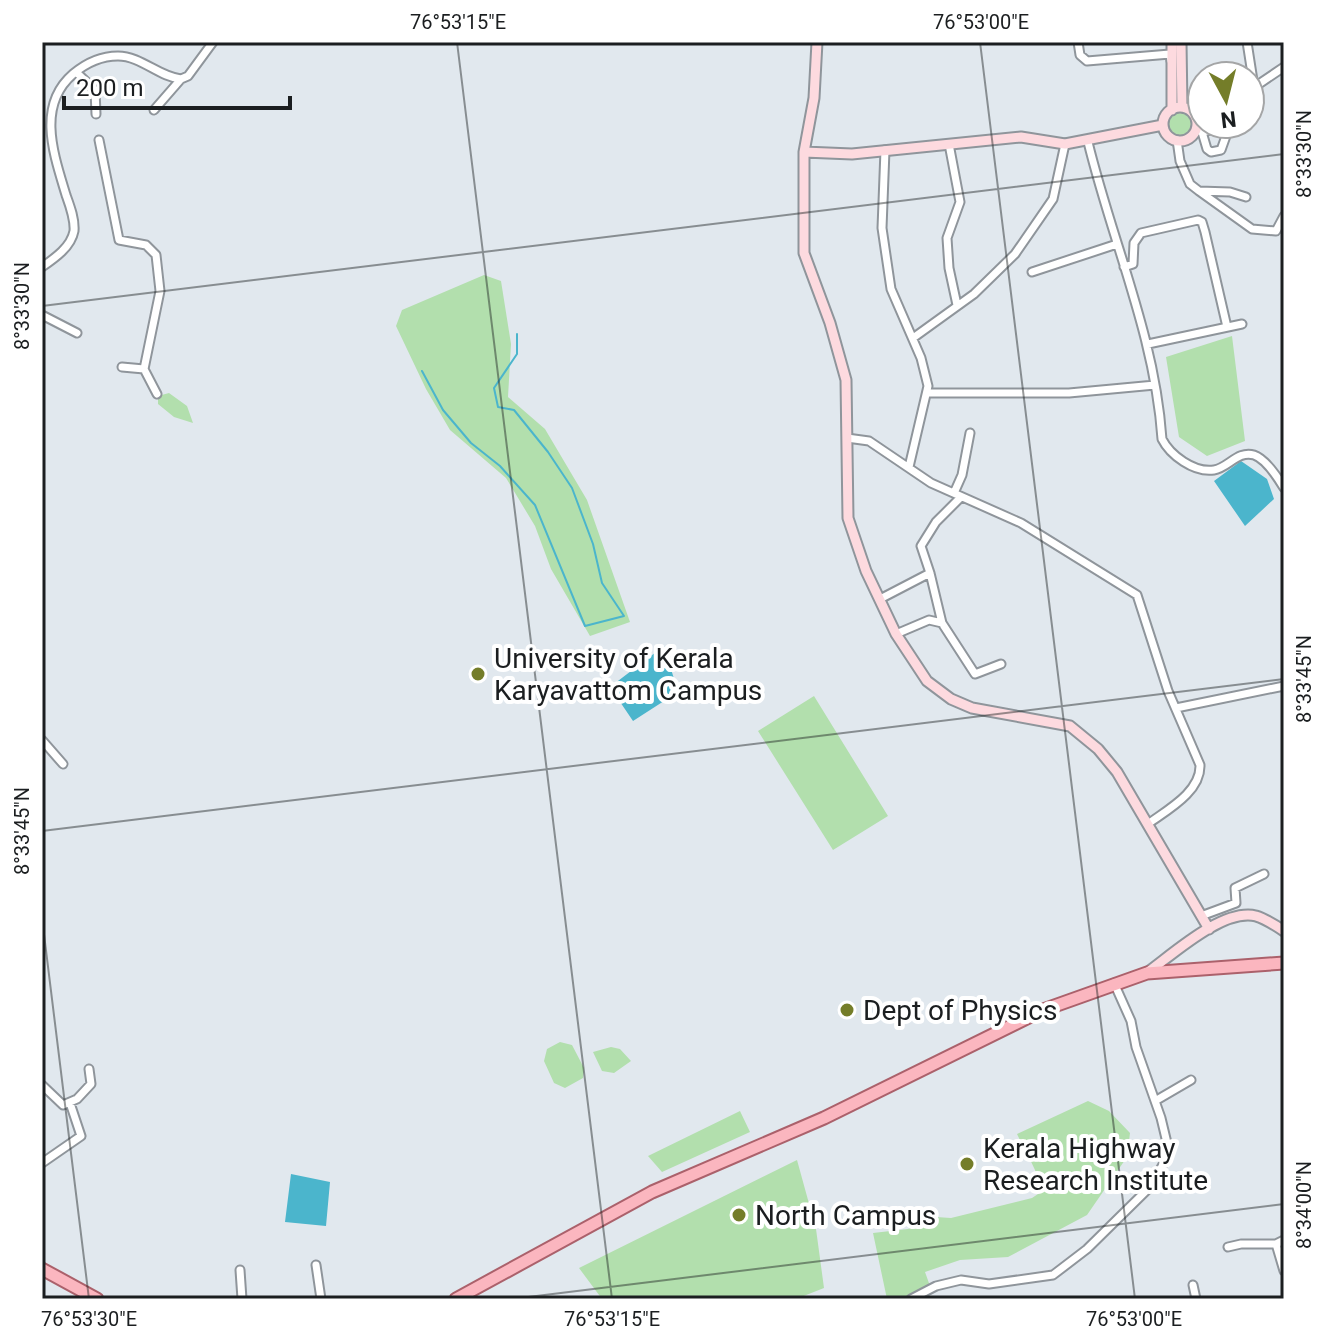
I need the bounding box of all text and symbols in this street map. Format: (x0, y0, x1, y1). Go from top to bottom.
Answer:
text: 76°53'15"E (410, 10, 506, 34)
text: 76°53'00"E (933, 10, 1029, 34)
scale bar (64, 60, 290, 110)
north arrow (1186, 60, 1266, 140)
text: 200 m (76, 74, 143, 102)
text: N (1219, 106, 1238, 133)
text: 8°33'30"N (1292, 110, 1316, 198)
text: 8°33'30"N (10, 262, 34, 350)
text: 8°33'45"N (1292, 635, 1316, 723)
place label: University of Kerala Karyavattom Campus (494, 642, 762, 707)
marker: University of Kerala Karyavattom Campus (469, 665, 487, 683)
text: 8°33'45"N (10, 787, 34, 875)
place label: Dept of Physics (863, 994, 1057, 1027)
marker: Dept of Physics (838, 1001, 856, 1019)
place label: Kerala Highway Research Institute (983, 1132, 1208, 1197)
marker: Kerala Highway Research Institute (958, 1155, 976, 1173)
text: 8°34'00"N (1292, 1161, 1316, 1249)
place label: North Campus (755, 1199, 936, 1232)
marker: North Campus (730, 1206, 748, 1224)
text: 76°53'30"E (41, 1307, 137, 1331)
text: 76°53'15"E (564, 1307, 660, 1331)
text: 76°53'00"E (1086, 1307, 1182, 1331)

